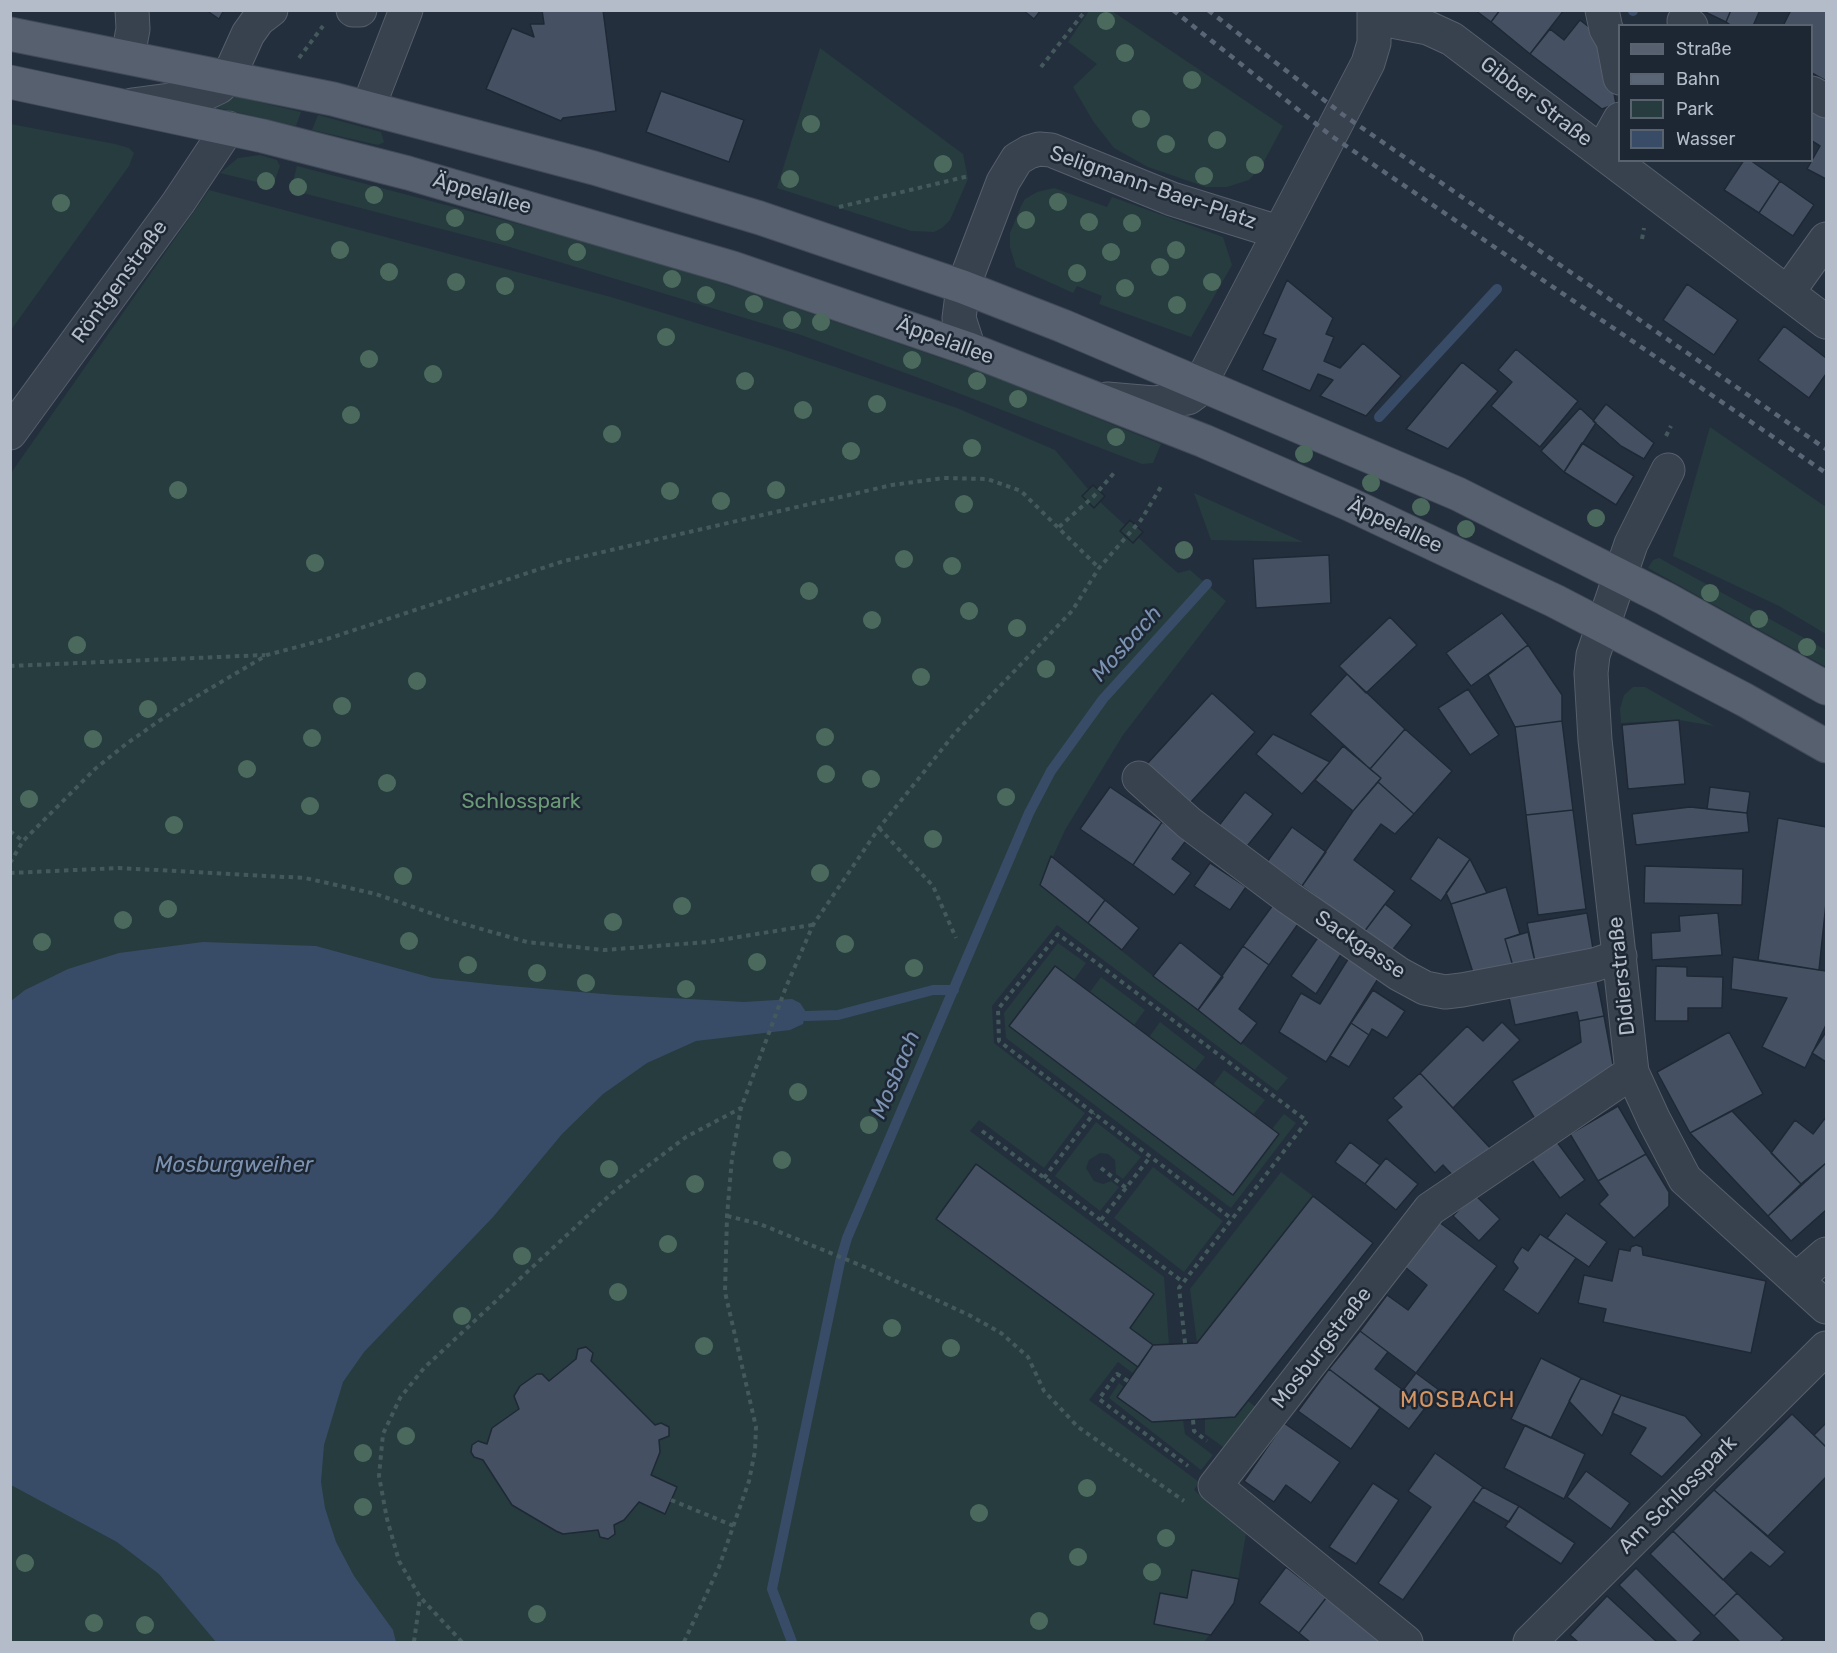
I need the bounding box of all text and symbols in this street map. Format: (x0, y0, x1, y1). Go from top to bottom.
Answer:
legend (1618, 24, 1813, 162)
text: Straße (1676, 38, 1732, 60)
street label: Gibber Straße (1475, 52, 1597, 152)
text: Bahn (1676, 68, 1720, 90)
text: Park (1676, 98, 1713, 120)
text: Wasser (1676, 128, 1735, 150)
street label: Seligmann-Baer-Platz (1046, 141, 1260, 235)
street label: Äppelallee (430, 168, 534, 220)
street label: Röntgenstraße (67, 216, 173, 348)
street label: Äppelallee (893, 312, 997, 370)
street label: Äppelallee (1344, 493, 1446, 559)
water label: Mosbach (1086, 601, 1168, 687)
park label: Schlosspark (462, 789, 580, 815)
street label: Sackgasse (1310, 906, 1410, 984)
street label: Didierstraße (1603, 915, 1641, 1037)
water label: Mosbach (866, 1027, 926, 1123)
water label: Mosburgweiher (155, 1153, 313, 1179)
street label: Mosburgstraße (1267, 1282, 1377, 1414)
district label: MOSBACH (1400, 1388, 1516, 1414)
street label: Am Schlosspark (1614, 1431, 1742, 1559)

